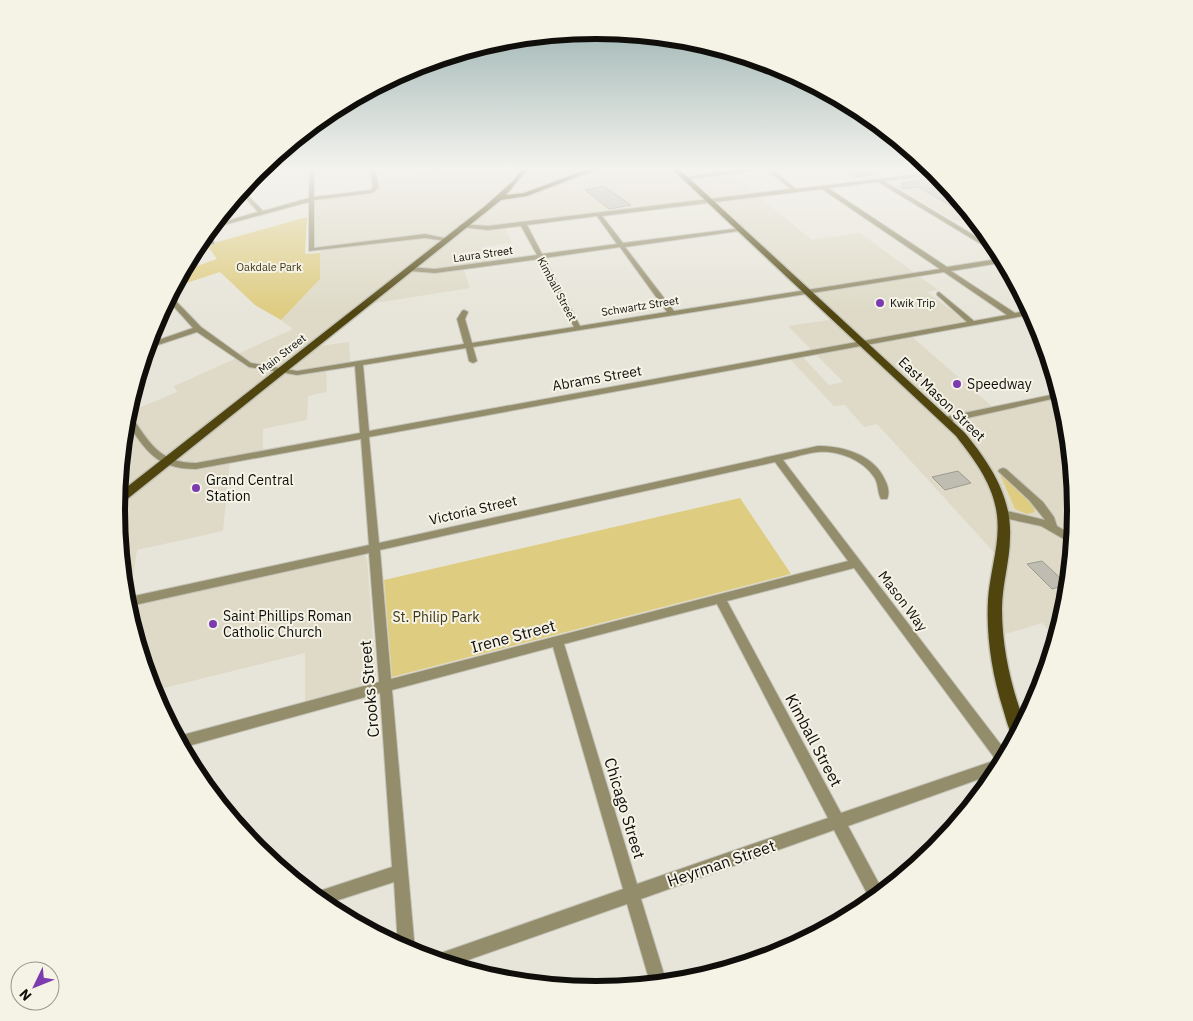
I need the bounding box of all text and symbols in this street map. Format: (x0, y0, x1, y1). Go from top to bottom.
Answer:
street label: Laura Street (452, 243, 514, 265)
street label: Kimball Street (534, 255, 580, 323)
park label: Oakdale Park (236, 260, 302, 274)
street label: Schwartz Street (600, 293, 680, 319)
place label: Kwik Trip (890, 296, 935, 310)
marker: Kwik Trip (874, 297, 886, 309)
street label: Main Street (255, 331, 309, 377)
street label: East Mason Street (895, 353, 989, 445)
street label: Abrams Street (551, 361, 643, 395)
place label: Speedway (967, 375, 1032, 393)
marker: Speedway (951, 378, 963, 390)
place label: Grand Central Station (206, 471, 293, 505)
marker: Grand Central Station (190, 482, 202, 494)
street label: Victoria Street (427, 491, 519, 529)
street label: Mason Way (874, 567, 932, 635)
place label: Saint Phillips Roman Catholic Church (223, 607, 352, 641)
park label: St. Philip Park (392, 608, 480, 626)
street label: Irene Street (469, 615, 557, 657)
marker: Saint Phillips Roman Catholic Church (207, 618, 219, 630)
street label: Crooks Street (355, 640, 383, 738)
street label: Kimball Street (781, 690, 847, 790)
street label: Chicago Street (600, 755, 650, 861)
street label: Heyrman Street (664, 835, 778, 891)
north arrow (10, 961, 60, 1011)
text: N (15, 985, 36, 1005)

